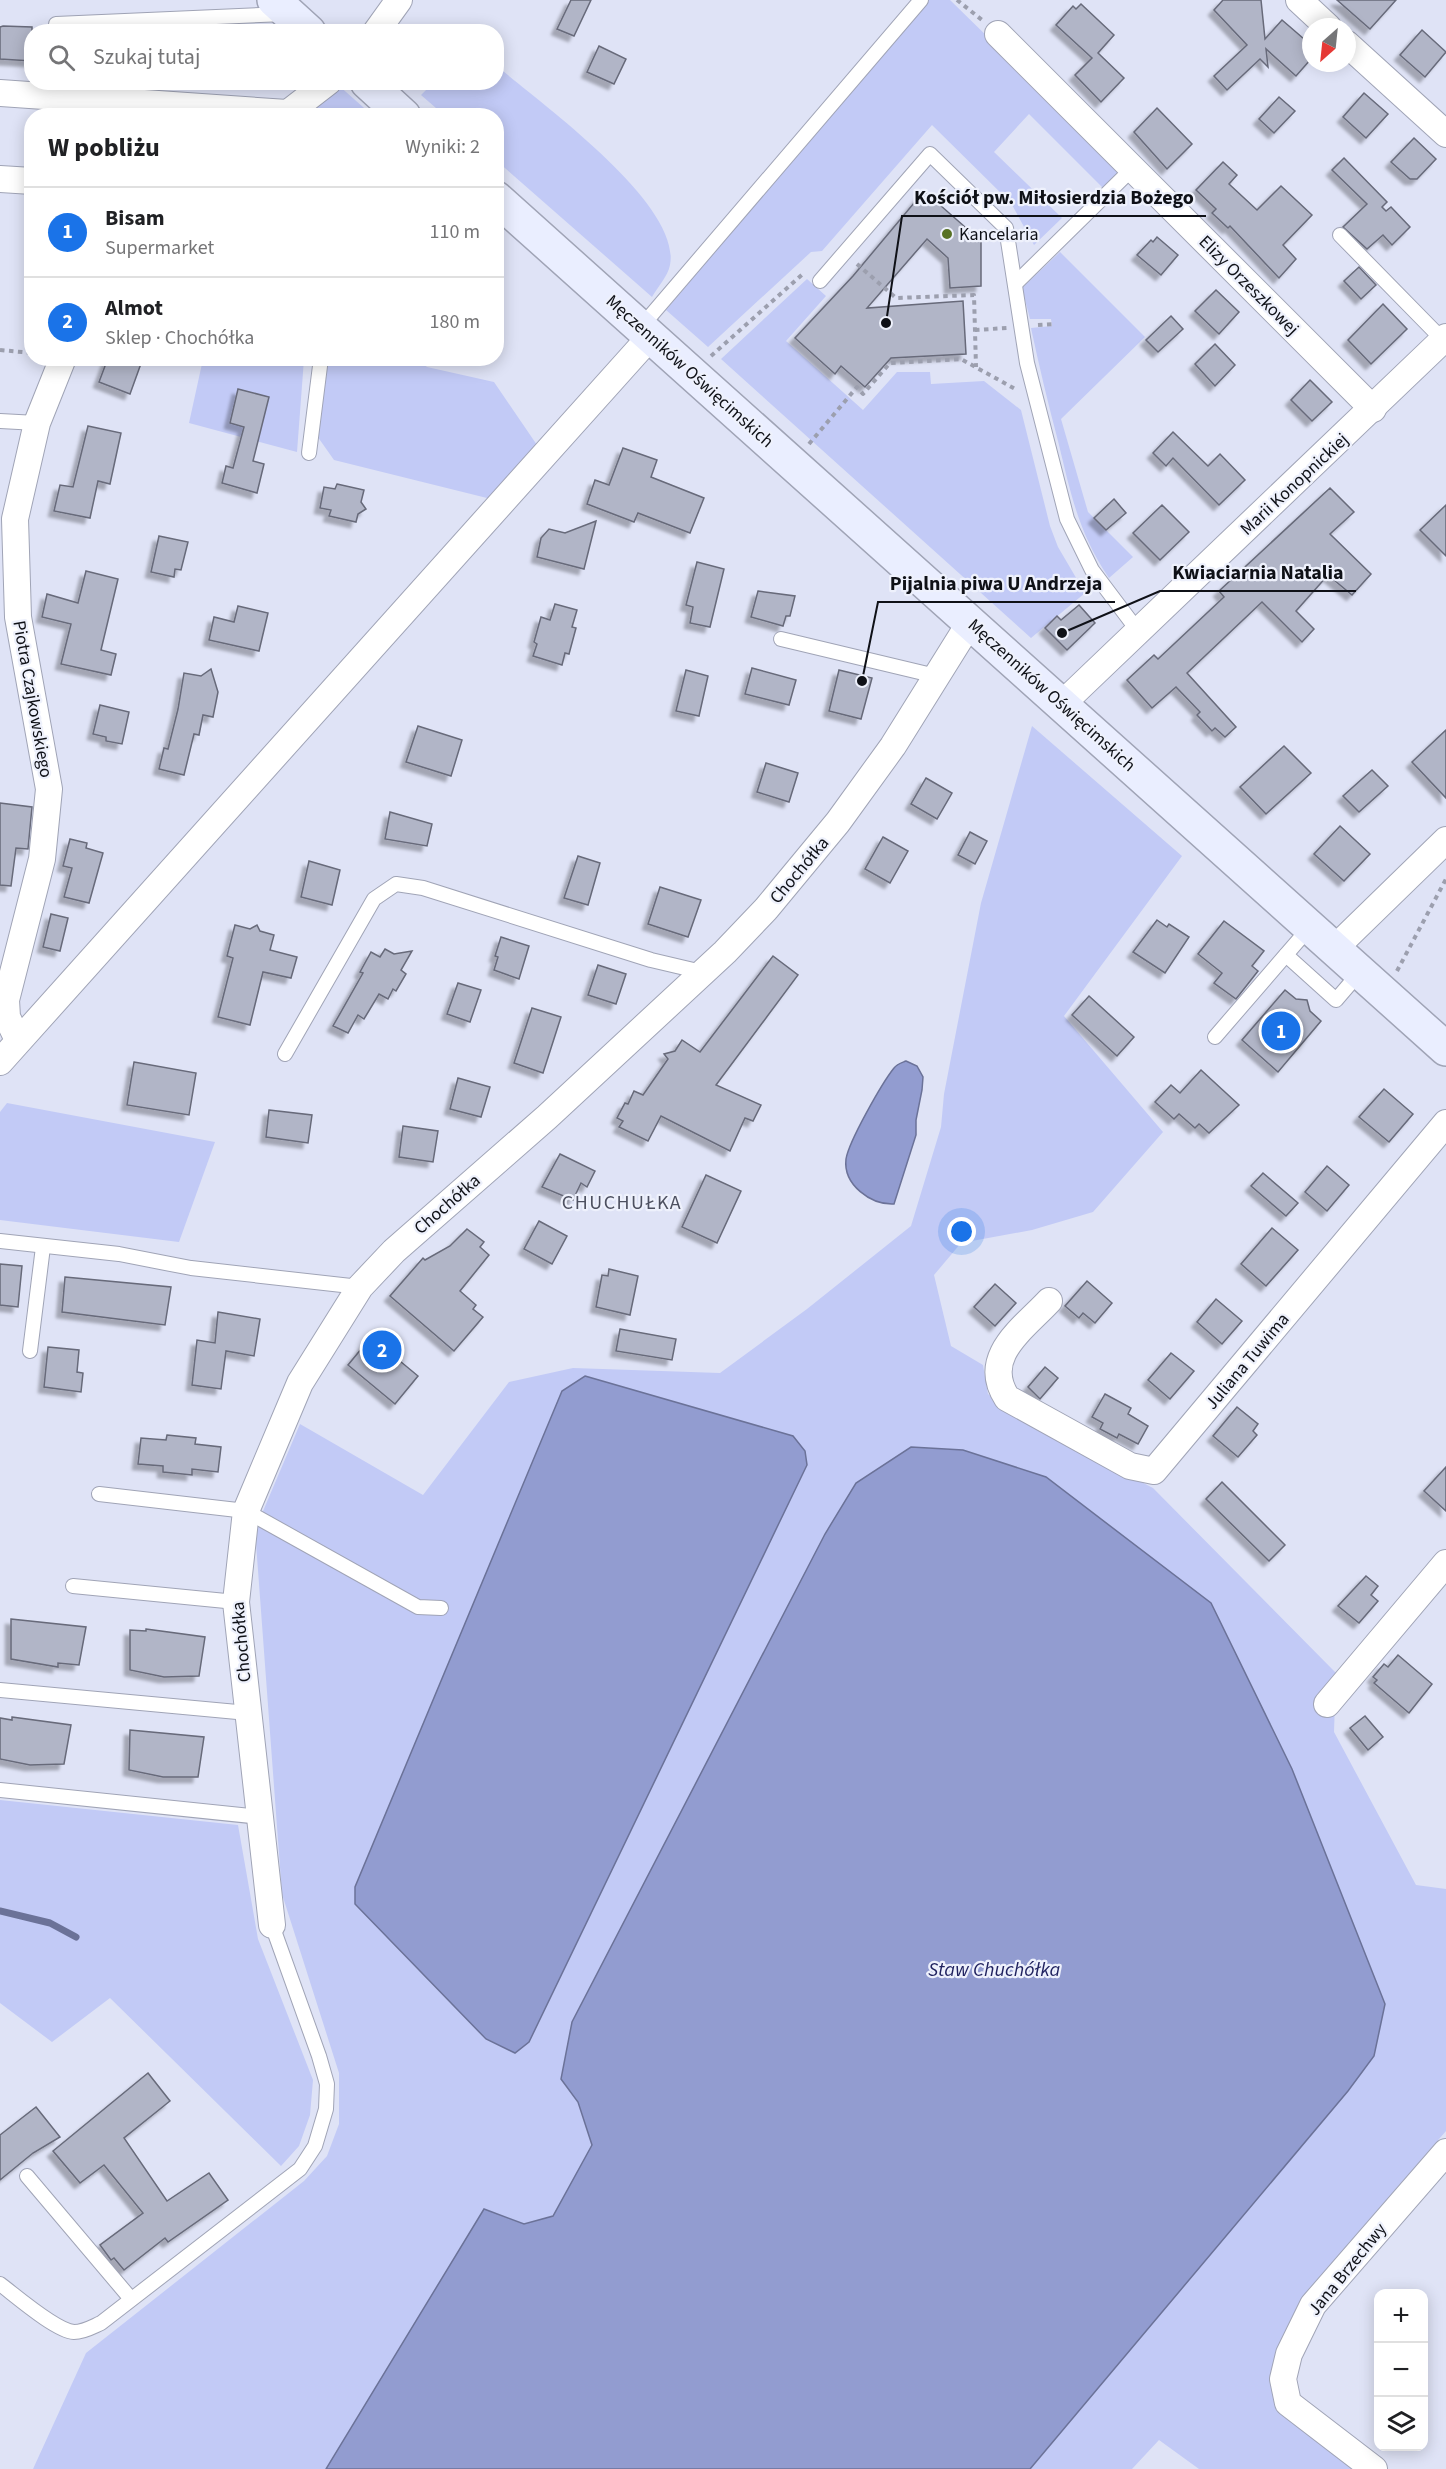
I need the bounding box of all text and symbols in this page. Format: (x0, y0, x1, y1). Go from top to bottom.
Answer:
north arrow (1302, 18, 1356, 72)
search box (24, 24, 504, 90)
icon: search (45, 41, 78, 74)
text: Szukaj tutaj (93, 41, 200, 73)
text: W pobliżu (48, 129, 160, 166)
text: Wyniki: 2 (405, 133, 480, 161)
callout: Kościół pw. Miłosierdzia Bożego (902, 178, 1206, 216)
text: Kościół pw. Miłosierdzia Bożego (914, 184, 1194, 212)
text: Bisam (105, 202, 165, 234)
text: 1 (62, 218, 73, 246)
text: 110 m (430, 218, 480, 246)
place label: Kancelaria (959, 222, 1039, 247)
marker: Kancelaria (940, 227, 954, 241)
street label: Elizy Orzeszkowej (1193, 230, 1304, 341)
text: Supermarket (105, 234, 214, 262)
street label: Męczenników Oświęcimskich (600, 289, 779, 454)
text: Almot (105, 292, 163, 324)
text: 2 (62, 308, 73, 336)
text: 180 m (430, 308, 480, 336)
text: Sklep · Chochółka (105, 324, 254, 352)
street label: Marii Konopnickiej (1235, 428, 1354, 541)
callout: Kwiaciarnia Natalia (1160, 553, 1356, 591)
text: Kwiaciarnia Natalia (1172, 559, 1344, 587)
callout: Pijalnia piwa U Andrzeja (878, 564, 1115, 602)
text: Pijalnia piwa U Andrzeja (890, 570, 1102, 598)
street label: Męczenników Oświęcimskich (962, 613, 1141, 778)
street label: Piotra Czajkowskiego (6, 619, 59, 780)
street label: Chochółka (764, 831, 835, 909)
pin: 1 (1262, 1008, 1300, 1054)
street label: Chochółka (409, 1168, 486, 1240)
district label: CHUCHUŁKA (562, 1189, 682, 1217)
your location (947, 1217, 976, 1246)
street label: Juliana Tuwima (1200, 1308, 1295, 1415)
pin: 2 (362, 1328, 401, 1372)
street label: Chochółka (226, 1601, 257, 1683)
water label: Staw Chuchółka (928, 1956, 1060, 1984)
street label: Jana Brzechwy (1302, 2217, 1393, 2321)
map controls (1374, 2289, 1428, 2451)
button: + (1374, 2289, 1428, 2343)
button: − (1374, 2343, 1428, 2397)
button: layers (1374, 2397, 1428, 2451)

